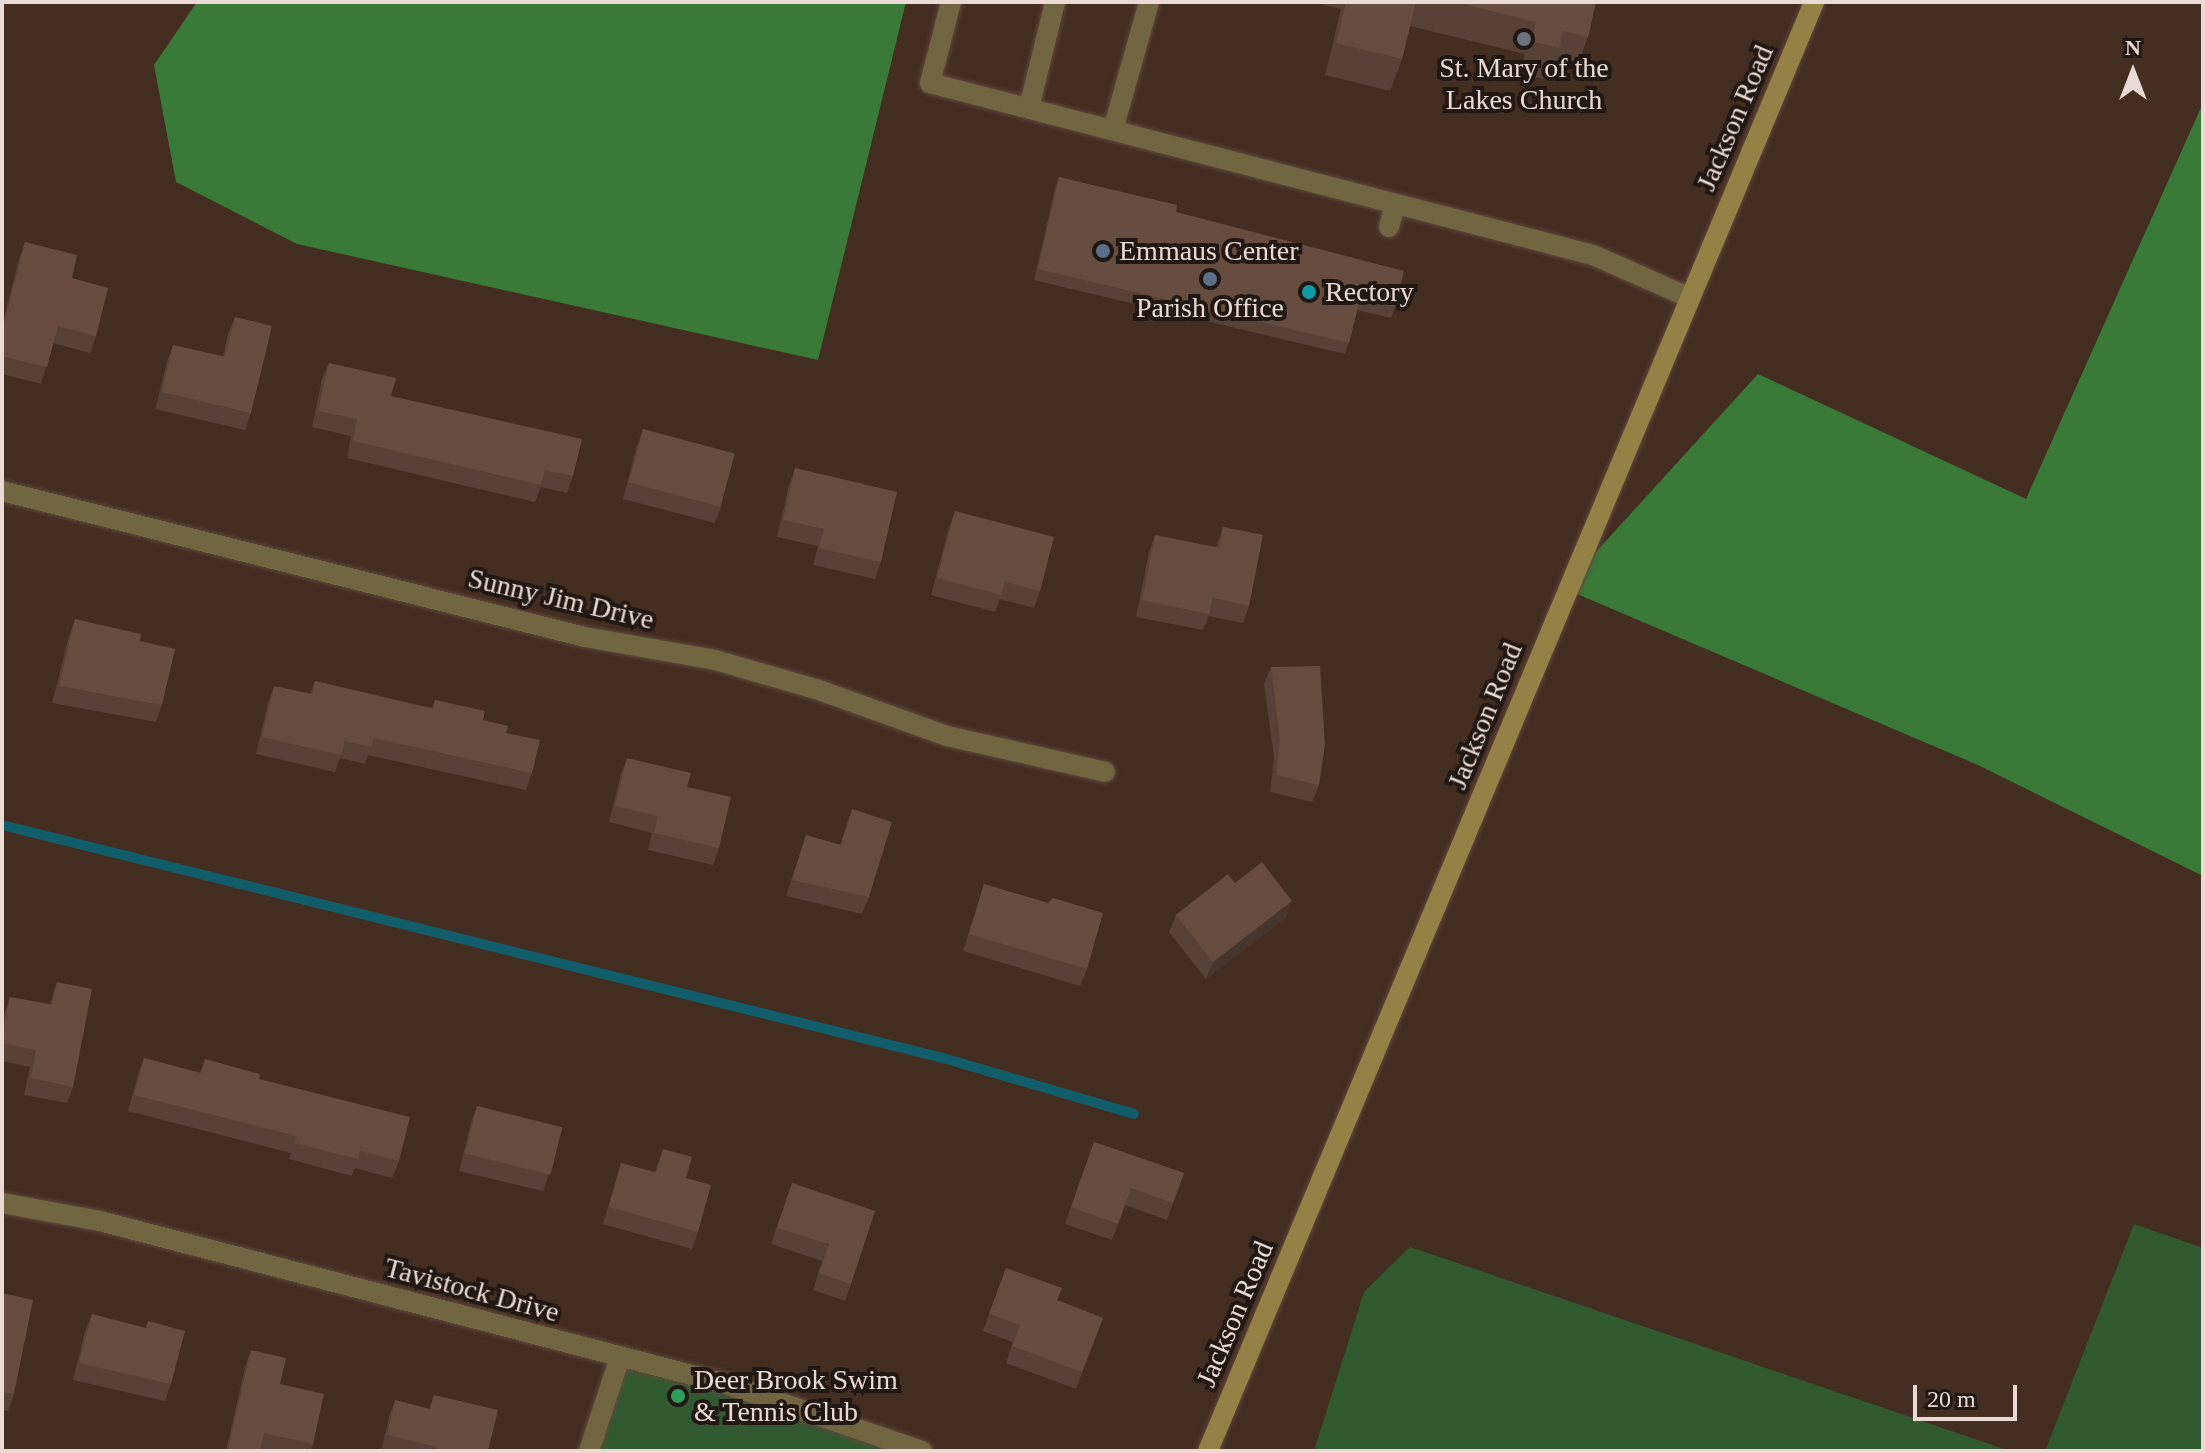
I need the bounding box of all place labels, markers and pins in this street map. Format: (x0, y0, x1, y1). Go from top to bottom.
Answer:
marker: St. Mary of the Lakes Church (1515, 30, 1533, 48)
place label: St. Mary of the Lakes Church (1439, 51, 1609, 117)
place label: Emmaus Center (1119, 234, 1299, 268)
marker: Emmaus Center (1094, 242, 1112, 260)
marker: Parish Office (1201, 270, 1219, 288)
place label: Rectory (1325, 275, 1414, 309)
marker: Rectory (1300, 283, 1318, 301)
place label: Parish Office (1136, 291, 1284, 325)
place label: Deer Brook Swim & Tennis Club (694, 1363, 898, 1429)
marker: Deer Brook Swim & Tennis Club (669, 1387, 687, 1405)

